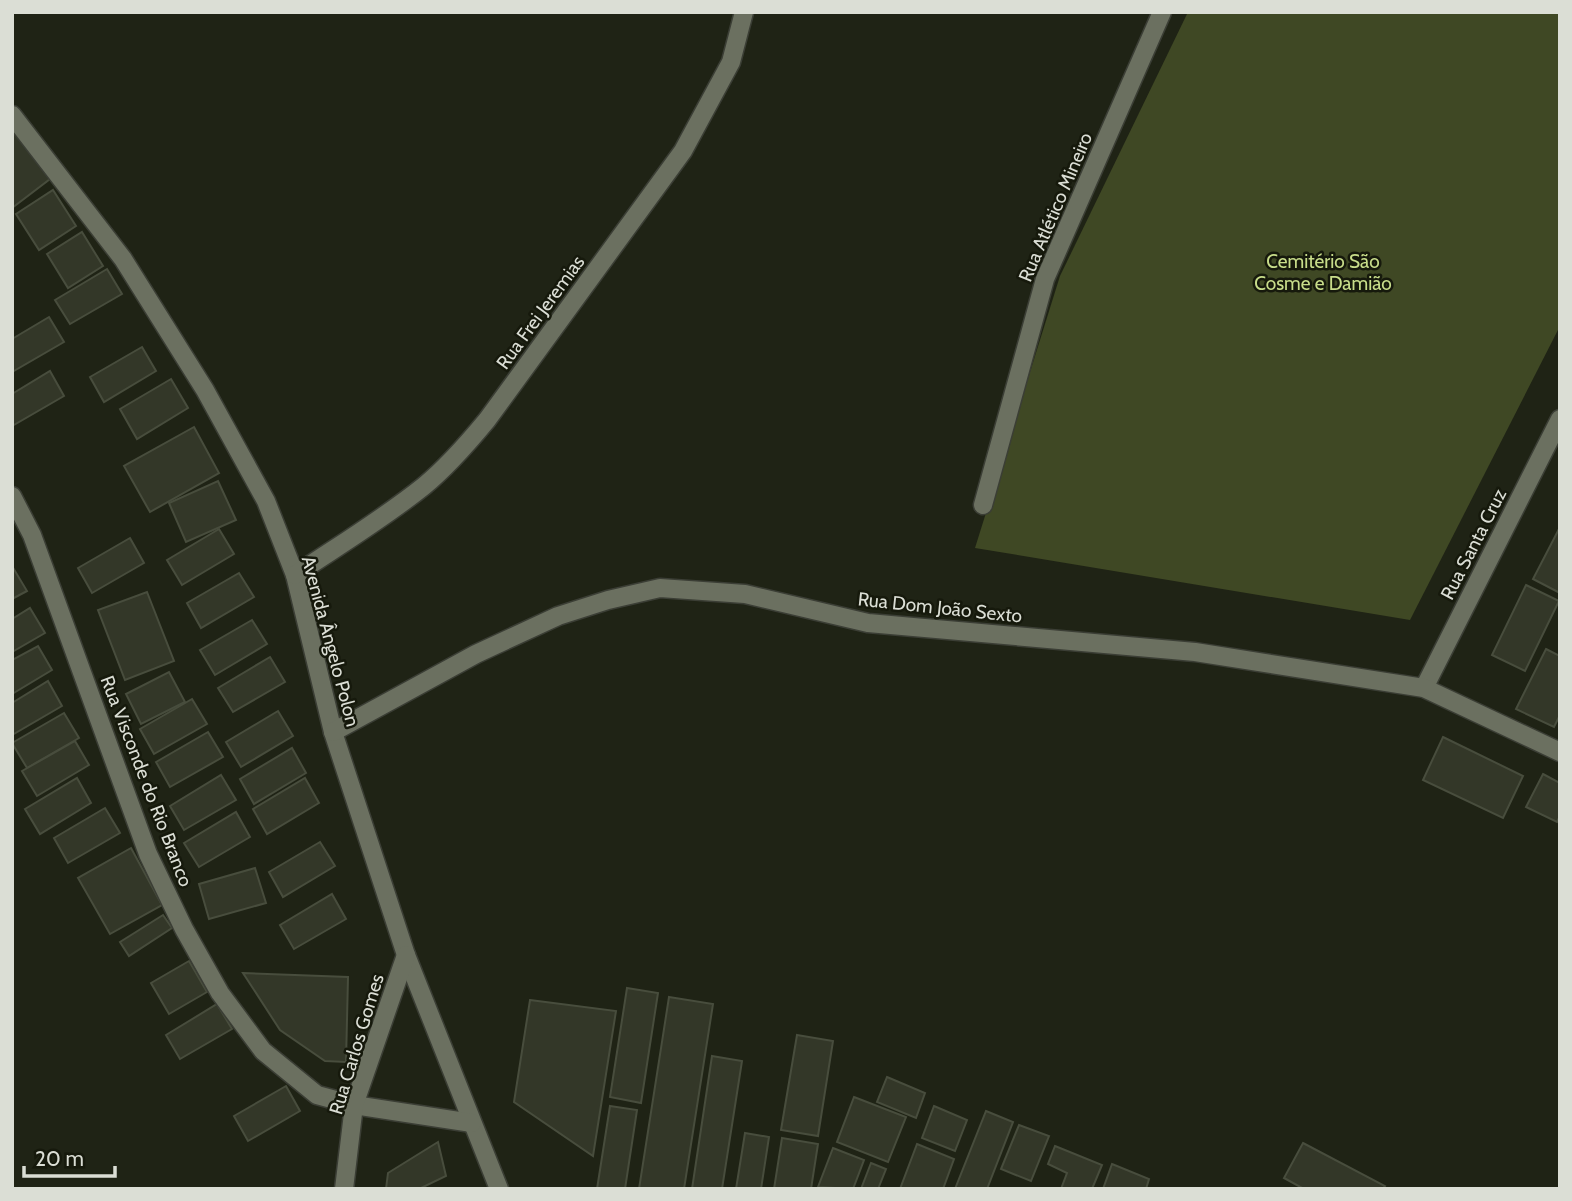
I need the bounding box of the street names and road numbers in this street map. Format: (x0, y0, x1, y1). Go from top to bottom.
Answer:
street label: Rua Atlético Mineiro (1014, 129, 1097, 285)
street label: Rua Frei Jeremias (491, 251, 589, 374)
street label: Rua Santa Cruz (1436, 485, 1511, 604)
street label: Avenida Ângelo Polon (297, 553, 365, 729)
street label: Rua Dom João Sexto (857, 587, 1023, 628)
street label: Rua Visconde do Rio Branco (96, 672, 197, 890)
street label: Rua Carlos Gomes (324, 971, 389, 1117)

